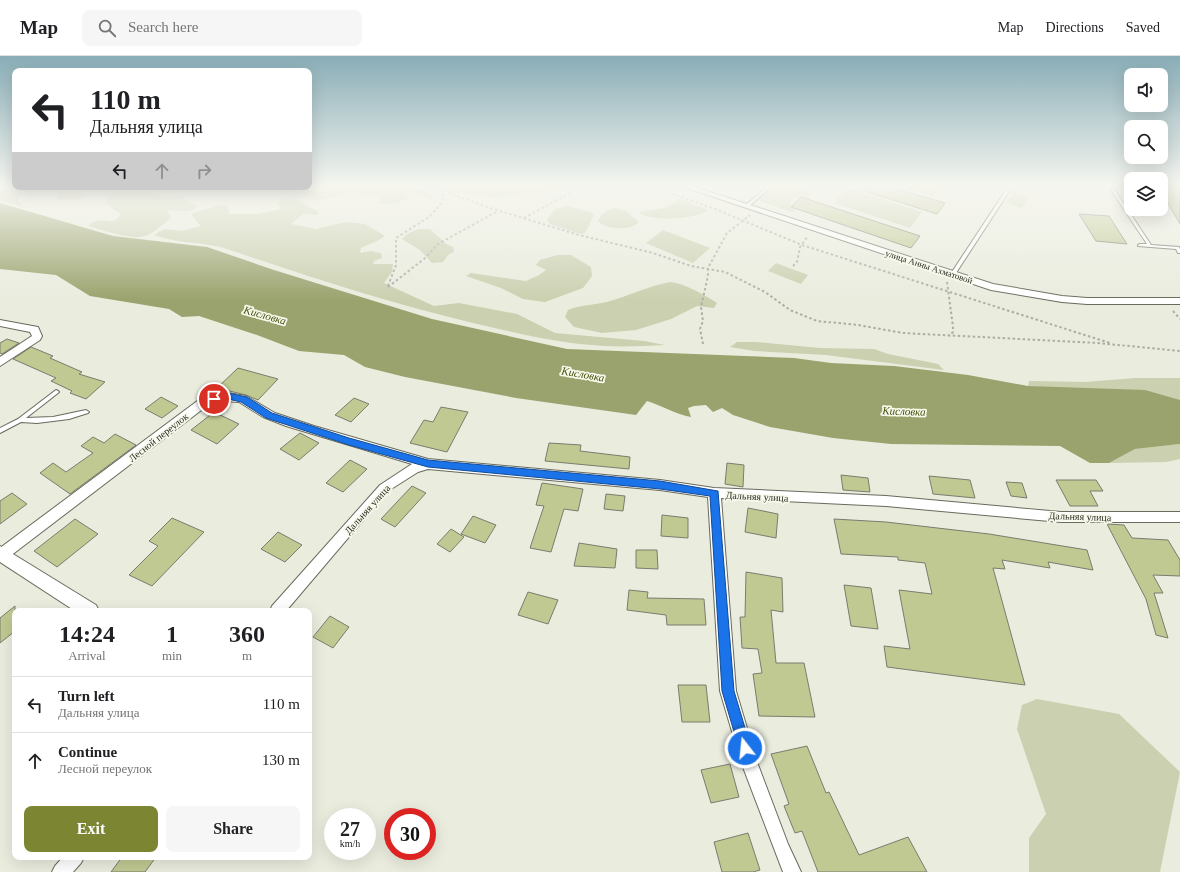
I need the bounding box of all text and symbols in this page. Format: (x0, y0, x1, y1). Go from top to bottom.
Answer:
search box (82, 10, 362, 46)
text: Map (20, 17, 58, 38)
icon: search (96, 17, 118, 39)
text: Search here (128, 19, 198, 35)
text: Map (998, 20, 1023, 35)
text: Directions (1045, 20, 1104, 35)
text: Saved (1126, 20, 1160, 35)
map controls (1124, 68, 1168, 216)
button: sound (1124, 68, 1168, 112)
icon: left (24, 84, 76, 136)
text: 110 m (90, 84, 161, 115)
text: Дальняя улица (90, 117, 203, 137)
button: search (1124, 120, 1168, 164)
icon: left (109, 160, 131, 182)
icon: ahead (151, 160, 173, 182)
icon: right (193, 160, 215, 182)
button: layers (1124, 172, 1168, 216)
street label: улица Анны Ахматовой (884, 248, 974, 286)
water label: Кисловка (242, 303, 288, 327)
water label: Кисловка (560, 364, 606, 384)
pin (197, 382, 231, 416)
icon: arrive (203, 388, 225, 410)
water label: Кисловка (881, 404, 926, 418)
street label: Лесной переулок (126, 411, 190, 464)
street label: Дальняя улица (342, 482, 393, 536)
street label: Дальняя улица (725, 489, 789, 504)
street label: Дальняя улица (1048, 510, 1112, 523)
text: 14:24 (59, 621, 115, 647)
text: 1 (166, 621, 178, 647)
text: 360 (229, 621, 265, 647)
text: Arrival (68, 648, 106, 663)
text: min (162, 648, 182, 663)
text: m (242, 648, 252, 663)
text: Turn left (58, 688, 115, 704)
icon: left (24, 694, 46, 716)
text: 110 m (263, 696, 300, 712)
text: Дальняя улица (58, 705, 139, 720)
position arrow (724, 727, 766, 769)
text: Continue (58, 744, 117, 760)
icon: ahead (24, 750, 46, 772)
text: 130 m (262, 752, 300, 768)
text: Лесной переулок (58, 761, 152, 776)
button: Exit (24, 806, 158, 852)
button: Share (166, 806, 300, 852)
speed limit sign: 30 (384, 808, 436, 860)
text: 27 (340, 818, 360, 840)
text: km/h (340, 838, 360, 849)

